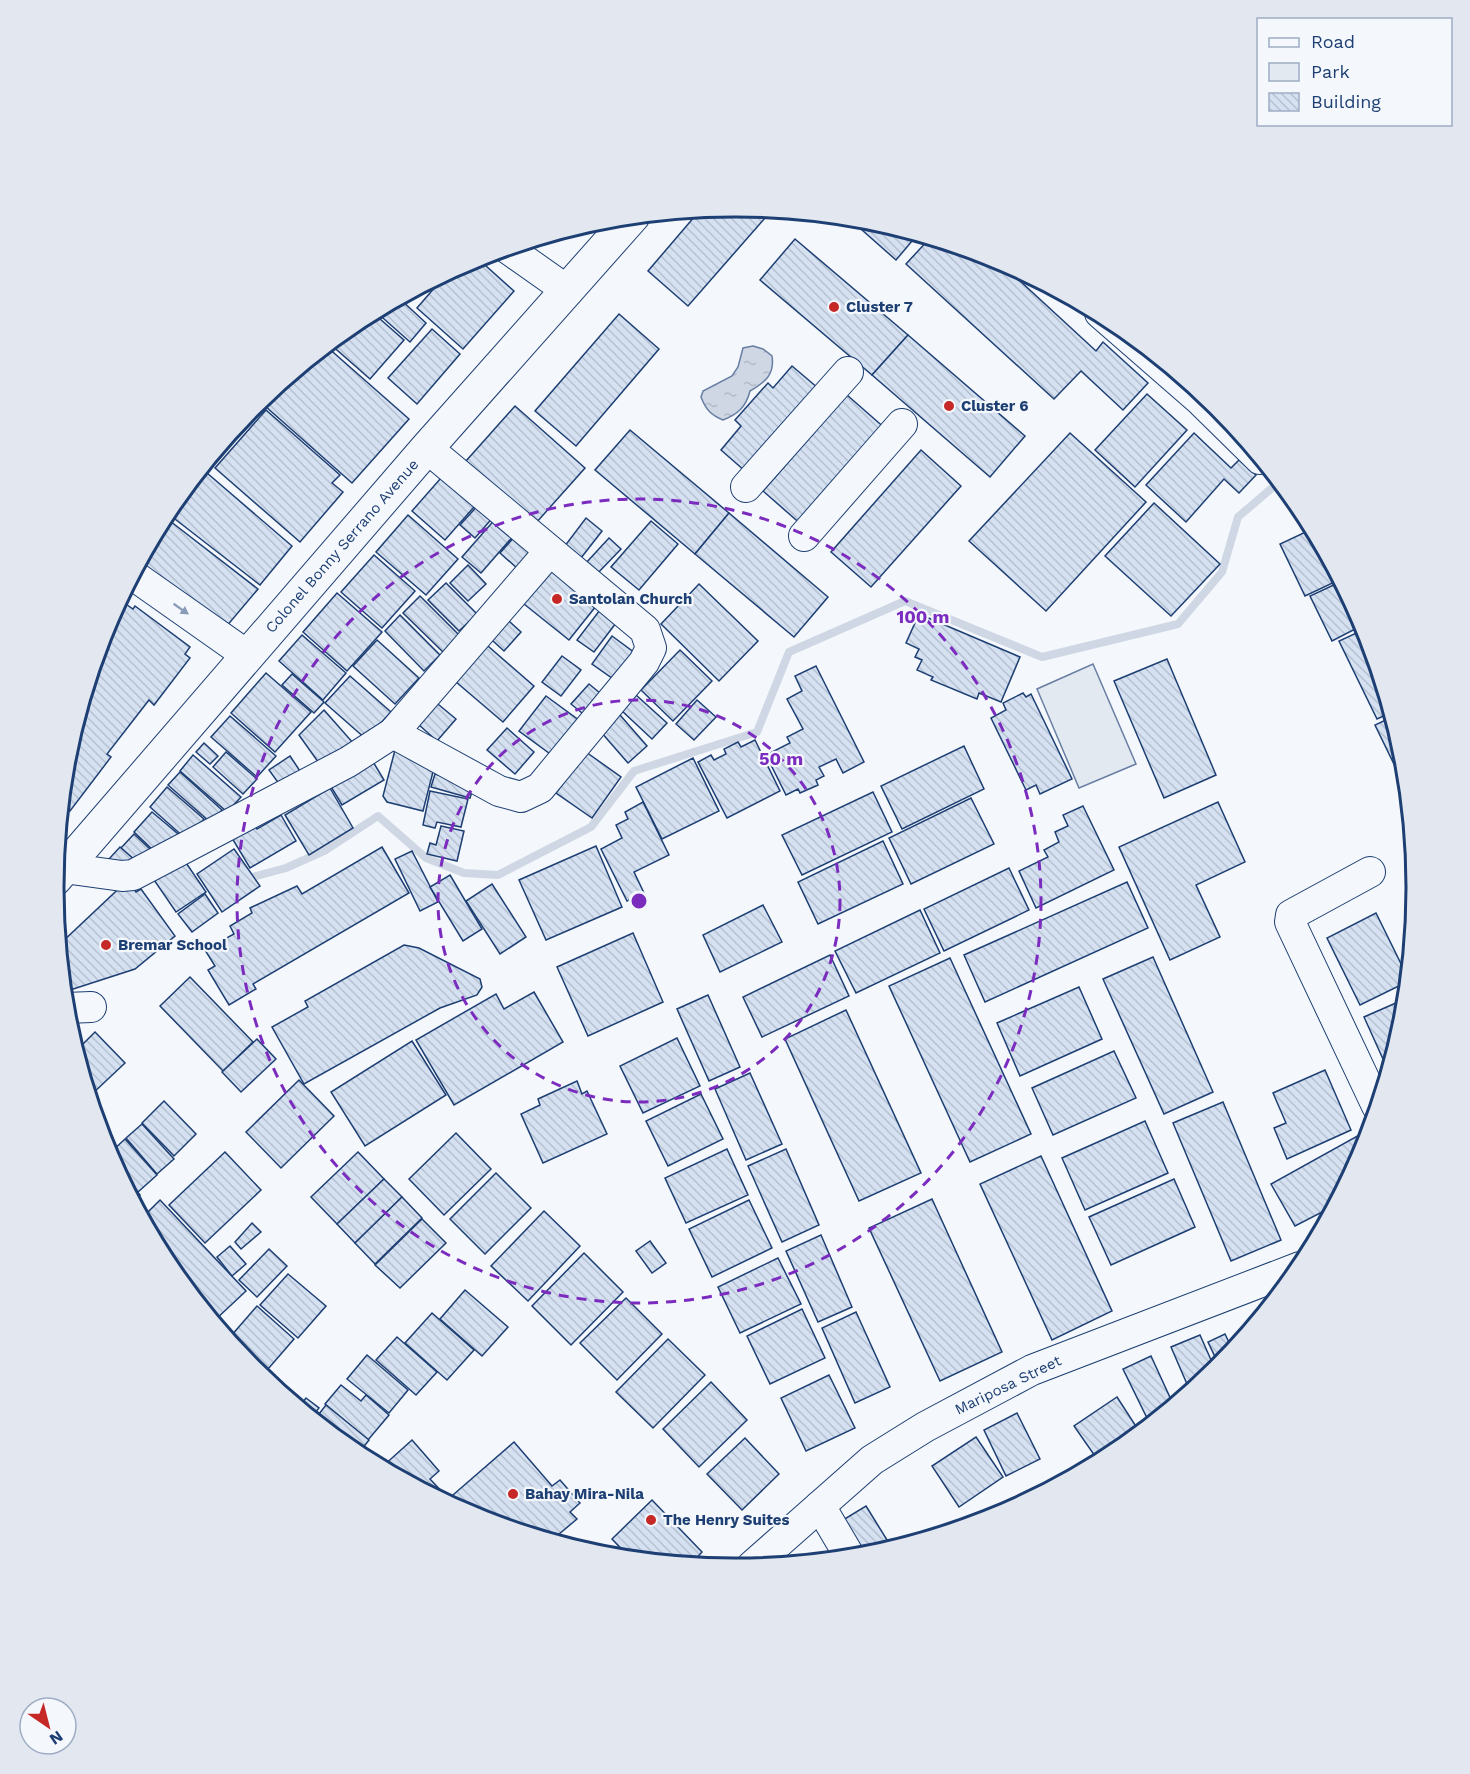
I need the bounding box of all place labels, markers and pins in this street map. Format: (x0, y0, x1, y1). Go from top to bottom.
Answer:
place label: Cluster 7 (846, 298, 913, 316)
marker: Cluster 7 (827, 300, 841, 314)
place label: Cluster 6 (961, 397, 1028, 415)
marker: Cluster 6 (942, 399, 956, 413)
place label: Santolan Church (569, 590, 692, 608)
marker: Santolan Church (550, 592, 564, 606)
centre of rings (629, 891, 649, 911)
place label: Bremar School (118, 936, 227, 954)
marker: Bremar School (99, 938, 113, 952)
place label: Bahay Mira-Nila (525, 1485, 644, 1503)
marker: Bahay Mira-Nila (506, 1487, 520, 1501)
place label: The Henry Suites (663, 1511, 789, 1529)
marker: The Henry Suites (644, 1513, 658, 1527)

